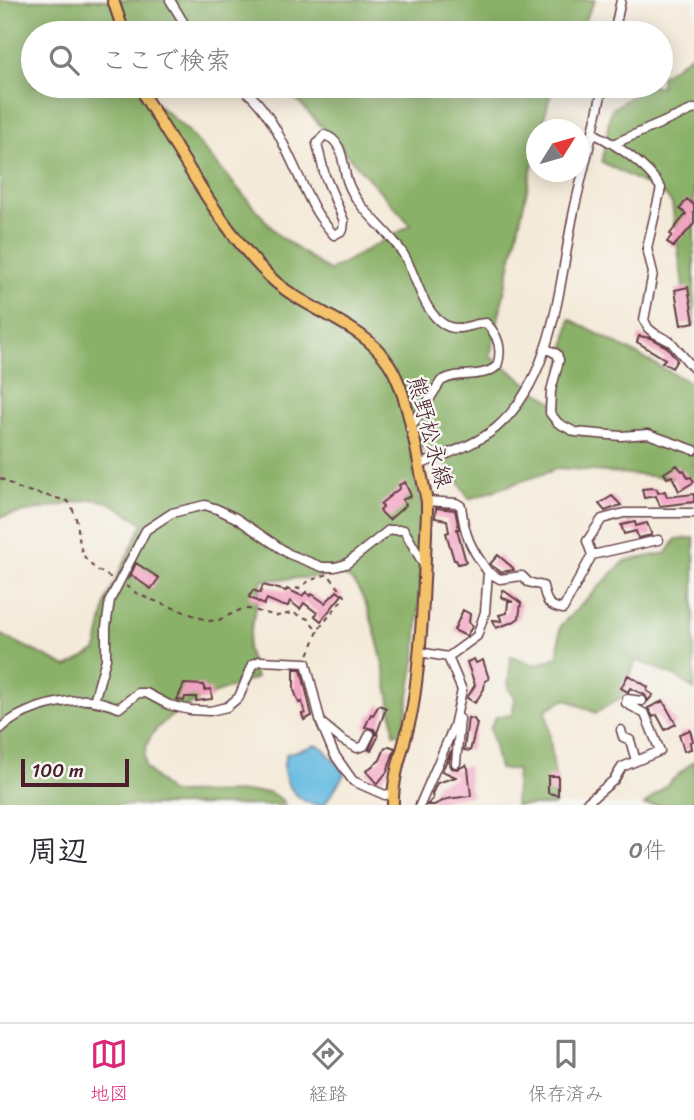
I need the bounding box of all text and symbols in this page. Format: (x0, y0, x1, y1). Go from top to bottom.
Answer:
search box (21, 21, 673, 98)
text: ここで検索 (101, 37, 231, 83)
icon: search (45, 41, 83, 79)
north arrow (526, 119, 589, 182)
street label: 熊野松永線 (395, 371, 465, 493)
text: 100 m (32, 754, 84, 787)
scale bar (21, 756, 130, 788)
text: 周辺 (28, 824, 88, 878)
text: 0件 (628, 830, 666, 871)
tab: 地図 (90, 1035, 128, 1110)
tab: 経路 (309, 1035, 347, 1110)
tab: 保存済み (528, 1035, 604, 1110)

